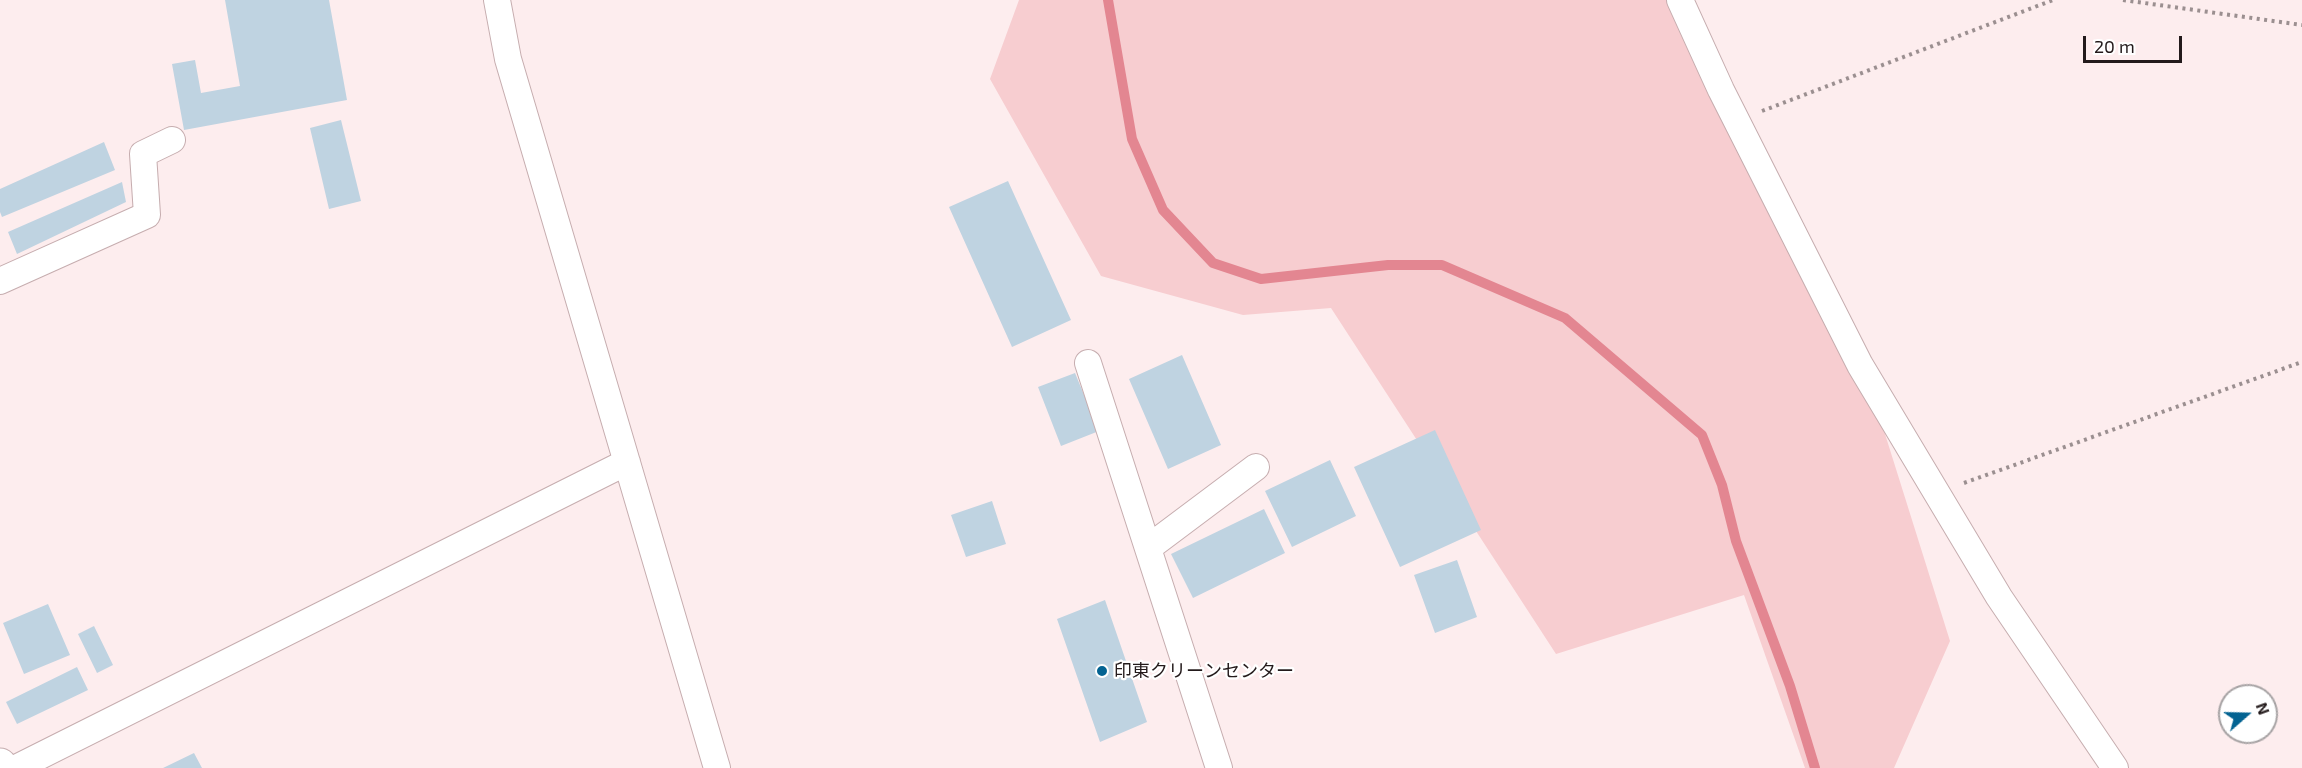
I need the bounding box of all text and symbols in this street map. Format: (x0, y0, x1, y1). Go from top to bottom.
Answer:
scale bar (2086, 24, 2185, 62)
text: 20 m (2094, 35, 2135, 57)
place label: 印東クリーンセンター (1114, 660, 1294, 682)
marker: 印東クリーンセンター (1095, 664, 1109, 678)
north arrow (2218, 684, 2278, 744)
text: N (2253, 700, 2274, 717)

